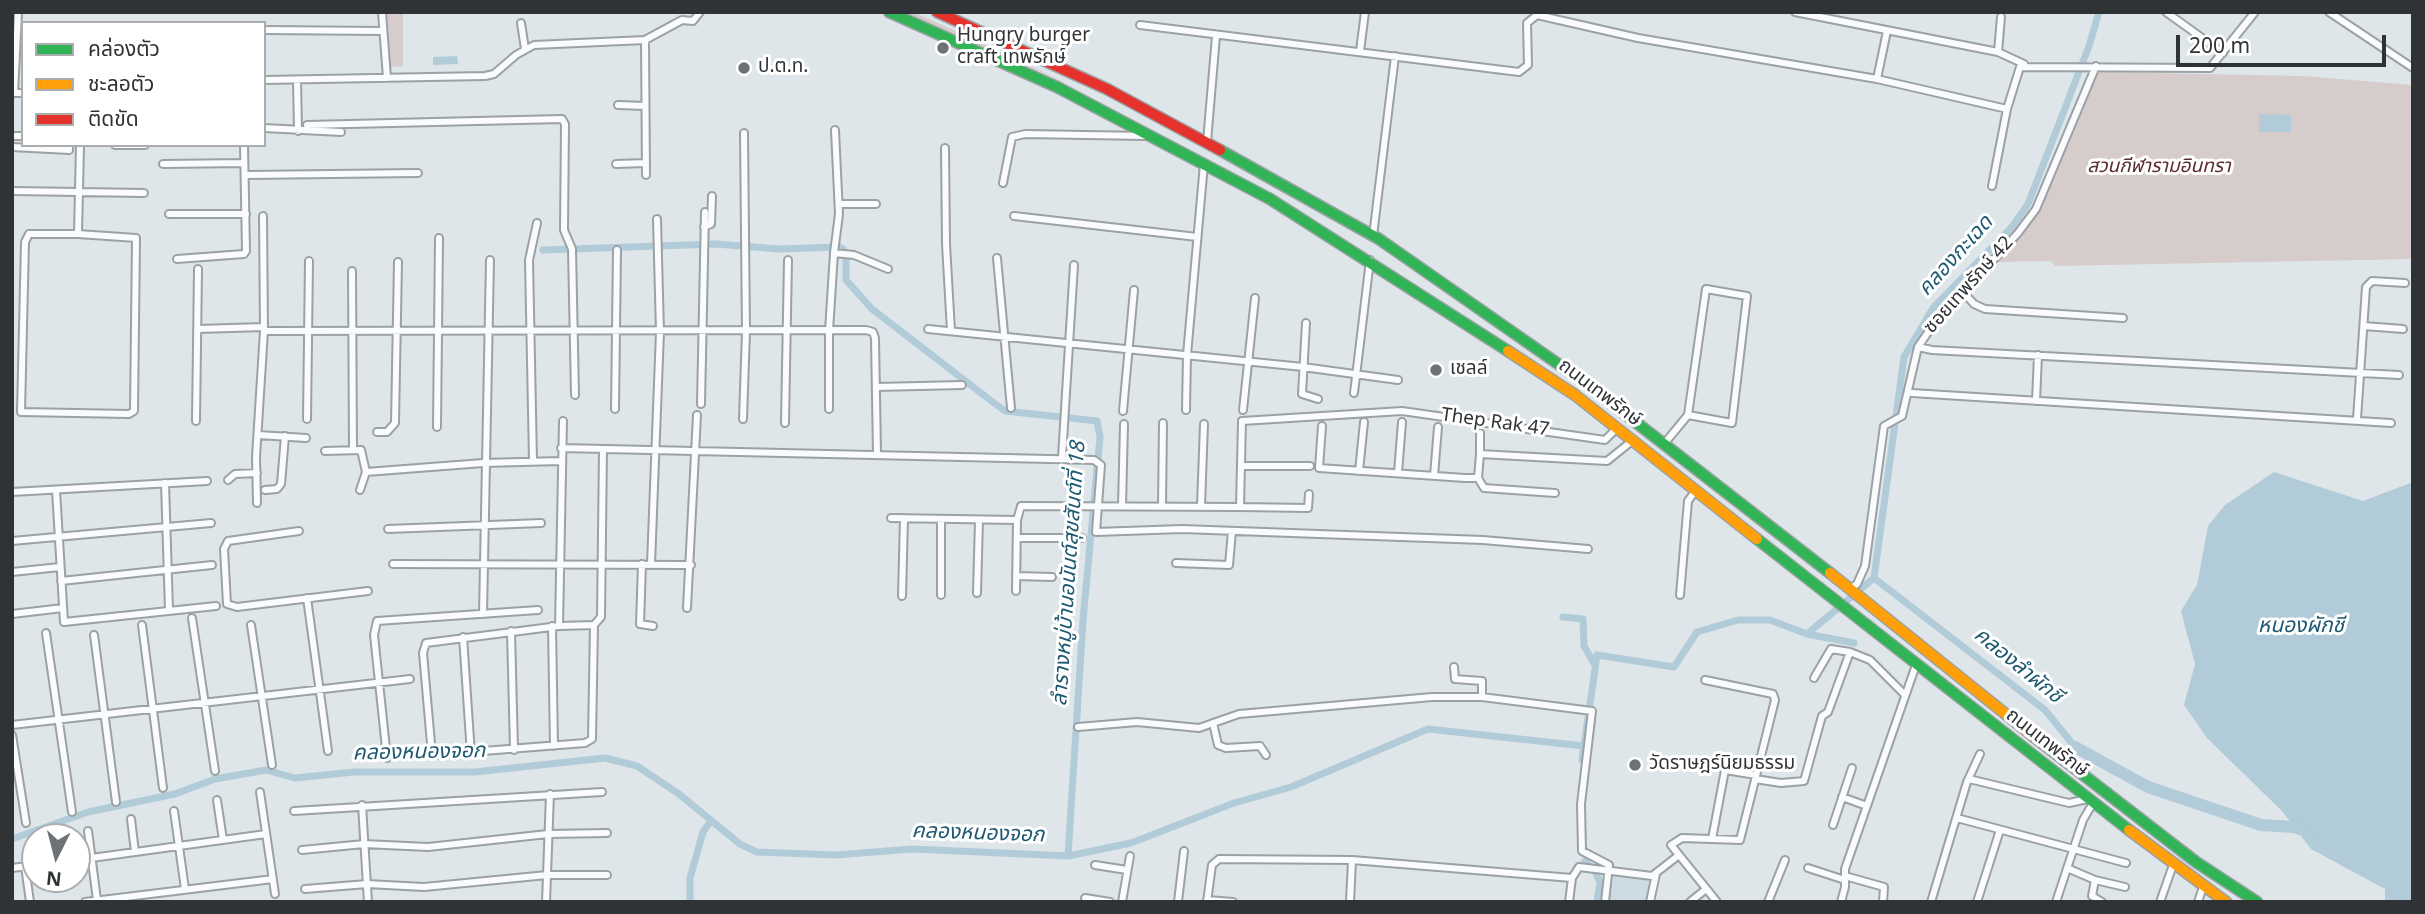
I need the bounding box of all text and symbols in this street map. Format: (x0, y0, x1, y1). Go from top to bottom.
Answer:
legend (21, 21, 266, 147)
scale bar (2180, 21, 2390, 65)
place label: Hungry burger craft เทพรักษ์ (957, 26, 1090, 70)
text: 200 m (2189, 31, 2250, 62)
text: คล่องตัว (88, 34, 160, 65)
marker: Hungry burger craft เทพรักษ์ (935, 40, 951, 56)
place label: ป.ต.ท. (758, 57, 808, 79)
marker: ป.ต.ท. (736, 60, 752, 76)
text: ชะลอตัว (88, 69, 154, 100)
text: ติดขัด (88, 104, 139, 135)
park label: สวนกีฬารามอินทรา (2087, 157, 2231, 179)
water label: คลองกะเฉด (1914, 212, 2000, 302)
street label: ซอยเทพรักษ์ 42 (1920, 233, 2020, 339)
street label: ถนนเทพรักษ์ (1553, 355, 1645, 433)
place label: เชลล์ (1450, 359, 1488, 381)
marker: เชลล์ (1428, 362, 1444, 378)
street label: Thep Rak 47 (1439, 405, 1551, 443)
water label: ลำรางหมู่บ้านอนันต์สุขสันต์ที่ 18 (1049, 441, 1093, 707)
water label: หนองผักชี (2258, 615, 2344, 641)
water label: คลองลำผักชี (1968, 624, 2066, 710)
street label: ถนนเทพรักษ์ (2000, 705, 2092, 783)
water label: คลองหนองจอก (353, 740, 485, 768)
place label: วัดราษฎร์นิยมธรรม (1649, 754, 1795, 776)
marker: วัดราษฎร์นิยมธรรม (1627, 757, 1643, 773)
water label: คลองหนองจอก (911, 820, 1045, 850)
north arrow (21, 823, 91, 893)
text: N (45, 862, 63, 893)

